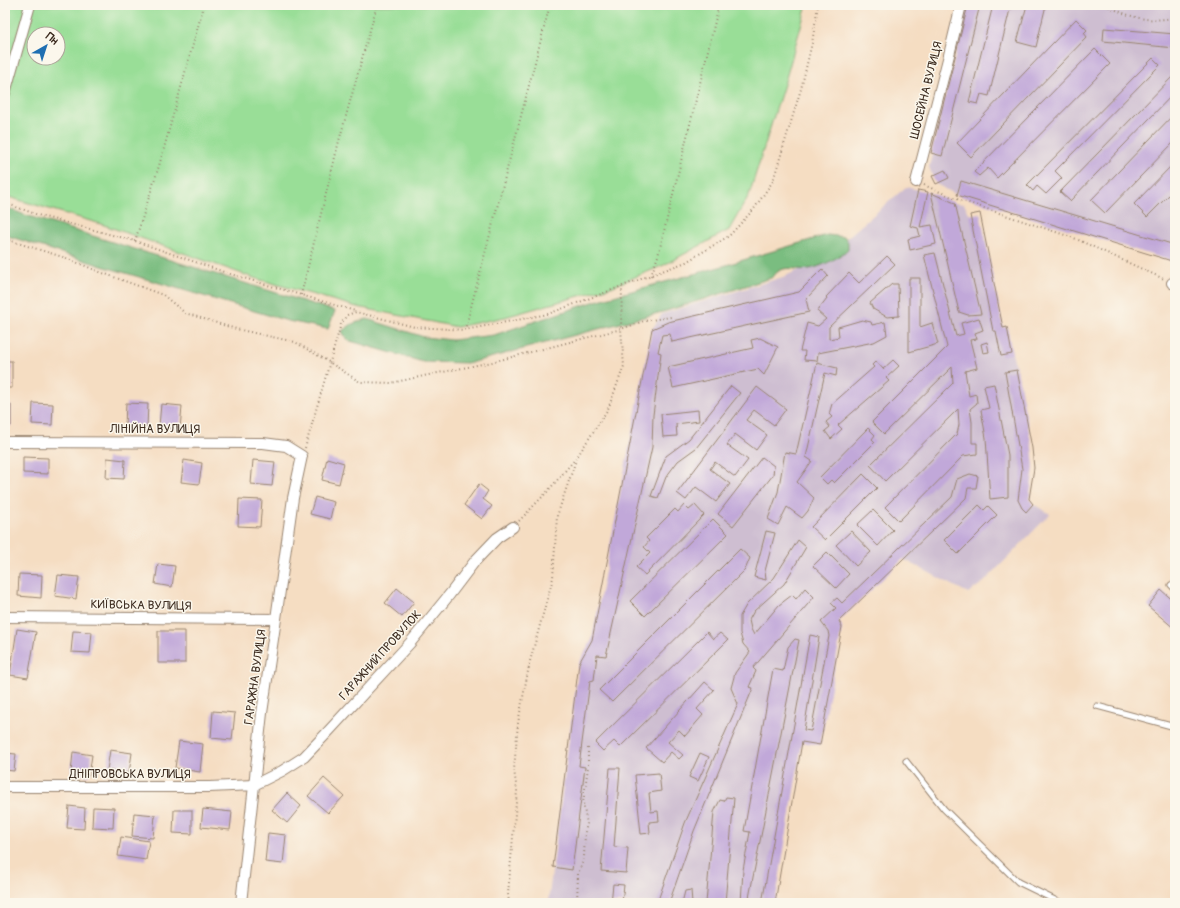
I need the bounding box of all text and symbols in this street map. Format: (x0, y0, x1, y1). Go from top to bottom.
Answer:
north arrow (26, 26, 66, 66)
text: Пн (43, 30, 61, 48)
street label: ШОСЕЙНА ВУЛИЦЯ (907, 40, 946, 141)
street label: ЛІНІЙНА ВУЛИЦЯ (109, 422, 200, 437)
street label: КИЇВСЬКА ВУЛИЦЯ (90, 596, 192, 614)
street label: ГАРАЖНИЙ ПРОВУЛОК (336, 607, 425, 703)
street label: ГАРАЖНА ВУЛИЦЯ (241, 628, 270, 726)
street label: ДНІПРОВСЬКА ВУЛИЦЯ (68, 767, 191, 782)

